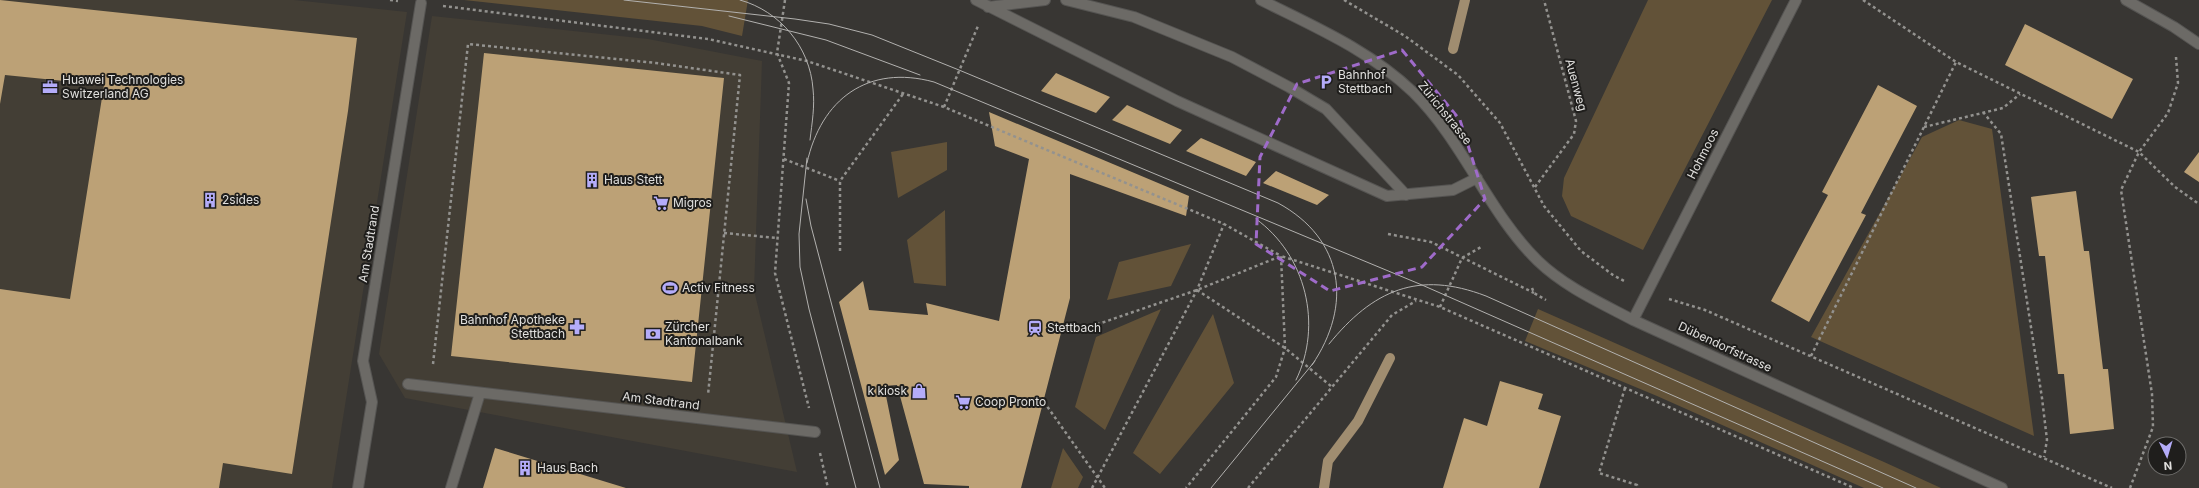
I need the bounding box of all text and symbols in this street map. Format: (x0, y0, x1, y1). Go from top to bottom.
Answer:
street label: Auenweg (1562, 57, 1591, 113)
place label: Bahnhof Stettbach (1338, 67, 1392, 96)
place label: Huawei Technologies Switzerland AG (62, 72, 183, 101)
parking icon: Bahnhof Stettbach (1317, 73, 1335, 91)
office icon: Huawei Technologies Switzerland AG (41, 78, 59, 96)
street label: Zürichstrasse (1415, 78, 1476, 147)
street label: Hohmoos (1684, 126, 1722, 181)
building icon: Haus Stett (583, 171, 601, 189)
place label: Haus Stett (604, 172, 663, 187)
building icon: 2sides (201, 191, 219, 209)
place label: 2sides (222, 192, 259, 207)
supermarket icon: Migros (652, 194, 670, 212)
place label: Migros (673, 195, 712, 210)
street label: Am Stadtrand (355, 204, 382, 283)
sports icon: Activ Fitness (661, 279, 679, 297)
place label: Activ Fitness (682, 280, 755, 295)
place label: Bahnhof Apotheke Stettbach (460, 312, 565, 341)
pharmacy icon: Bahnhof Apotheke Stettbach (568, 318, 586, 336)
street label: Dübendorfstrasse (1676, 318, 1775, 375)
place label: Zürcher Kantonalbank (665, 319, 743, 348)
station icon: Stettbach (1026, 319, 1044, 337)
place label: Stettbach (1047, 320, 1101, 335)
bank icon: Zürcher Kantonalbank (644, 325, 662, 343)
shop icon: k kiosk (910, 382, 928, 400)
place label: k kiosk (867, 383, 907, 398)
street label: Am Stadtrand (622, 388, 701, 413)
supermarket icon: Coop Pronto (954, 393, 972, 411)
place label: Coop Pronto (975, 394, 1046, 409)
north arrow (2147, 436, 2187, 476)
building icon: Haus Bach (516, 459, 534, 477)
text: N (2163, 459, 2173, 473)
place label: Haus Bach (537, 460, 598, 475)

